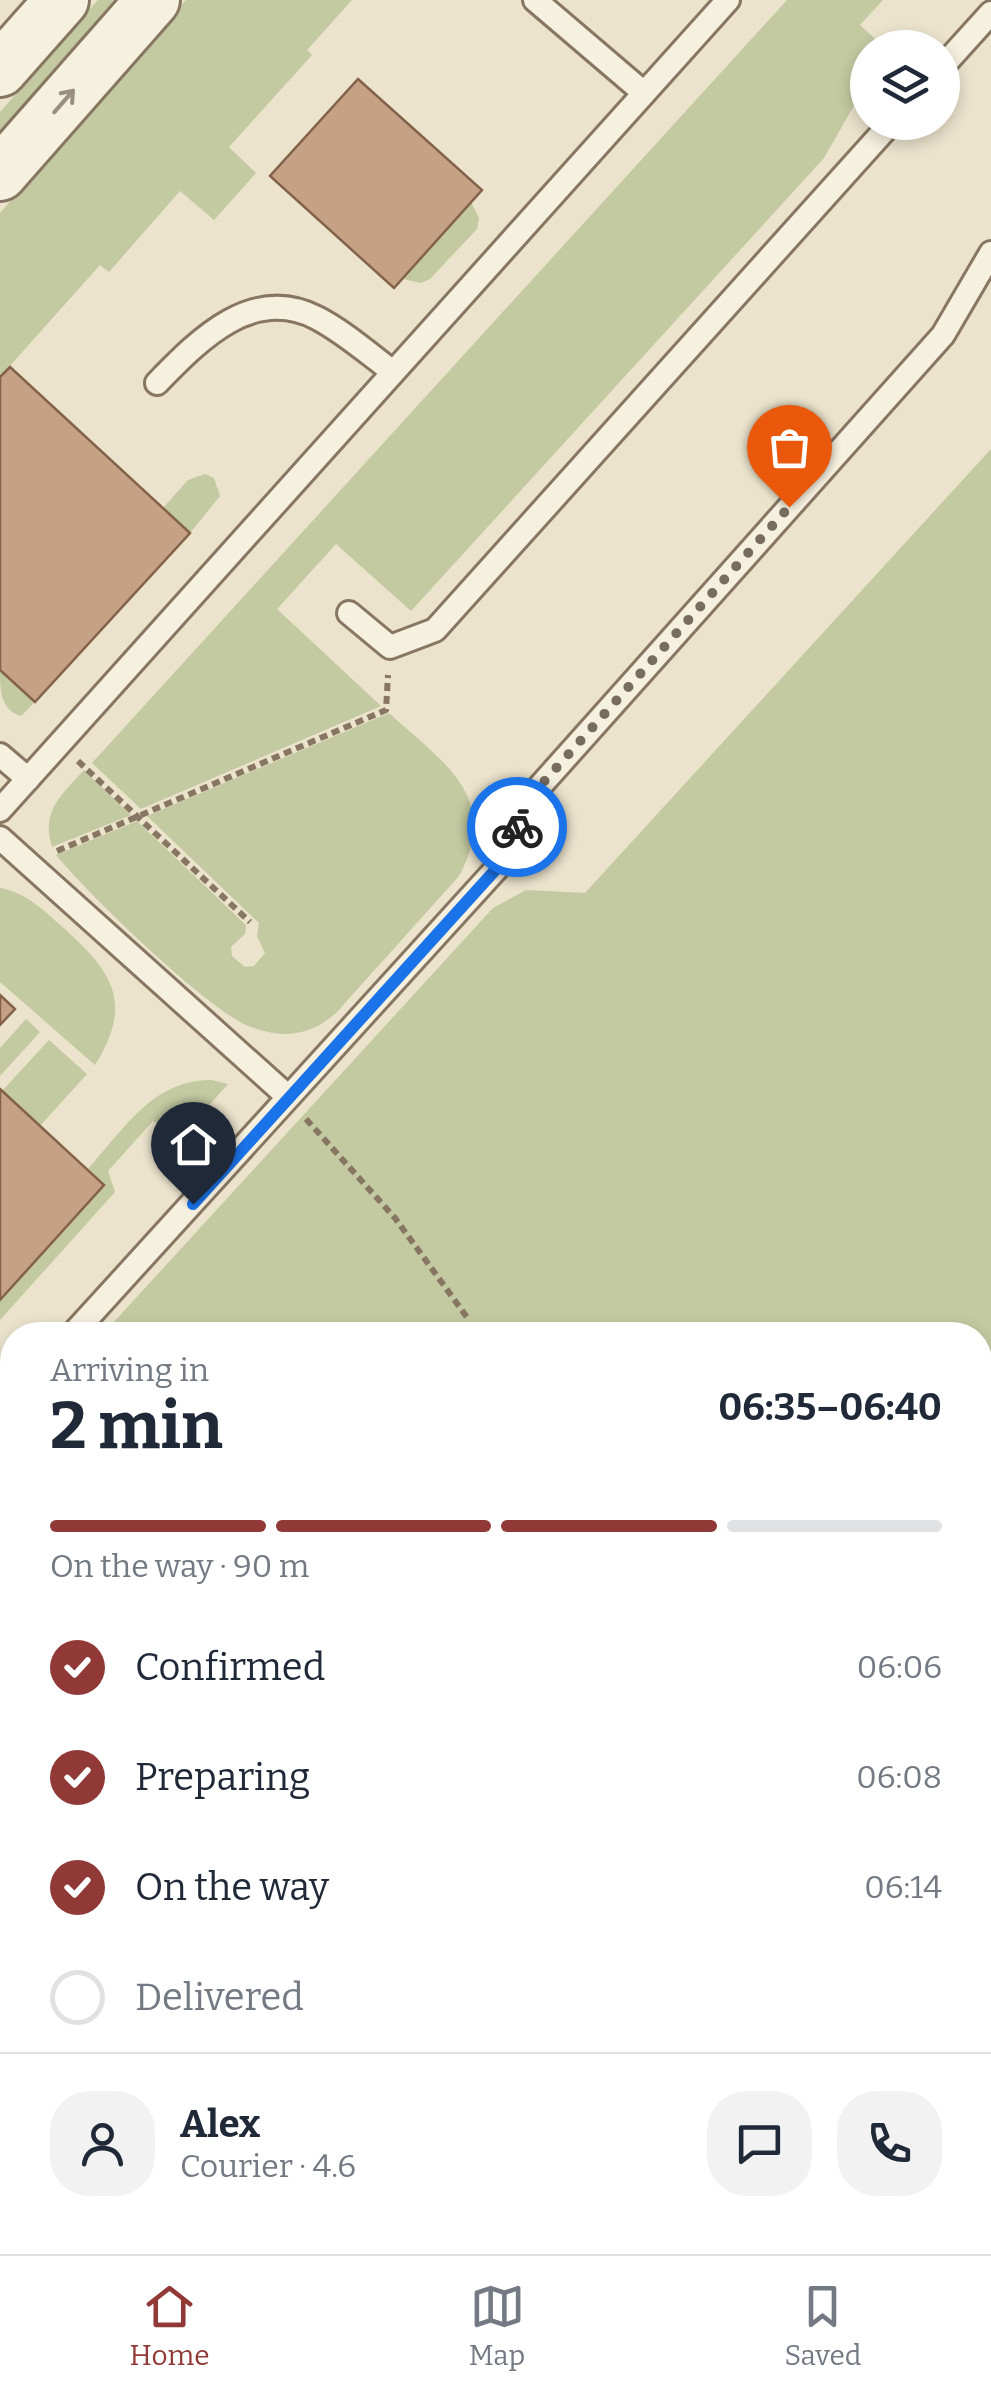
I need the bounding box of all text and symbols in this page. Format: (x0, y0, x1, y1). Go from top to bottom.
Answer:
map controls (850, 30, 960, 140)
button: layers (850, 30, 960, 140)
one-way arrow (53, 89, 76, 114)
pin (747, 405, 832, 508)
icon: bag (762, 420, 817, 475)
courier (467, 777, 567, 877)
icon: bike (490, 800, 545, 855)
pin (151, 1102, 236, 1205)
icon: home (166, 1117, 221, 1172)
text: Arriving in (50, 1351, 209, 1389)
text: 06:35–06:40 (718, 1384, 942, 1430)
text: 2 min (50, 1387, 223, 1465)
text: On the way · 90 m (50, 1547, 309, 1585)
icon: check (50, 1640, 105, 1695)
text: Confirmed (135, 1644, 325, 1690)
text: 06:06 (857, 1648, 942, 1686)
icon: check (50, 1750, 105, 1805)
text: Preparing (135, 1754, 310, 1800)
text: 06:08 (856, 1758, 942, 1796)
icon: check (50, 1860, 105, 1915)
text: On the way (135, 1864, 329, 1910)
text: 06:14 (864, 1868, 942, 1906)
text: Delivered (135, 1974, 304, 2020)
button: person (50, 2091, 155, 2196)
button: chat (707, 2091, 812, 2196)
button: phone (837, 2091, 942, 2196)
text: Alex (180, 2101, 260, 2147)
text: Courier · 4.6 (180, 2147, 356, 2185)
tab: Home (130, 2279, 210, 2372)
tab: Map (469, 2279, 525, 2372)
tab: Saved (784, 2279, 861, 2372)

